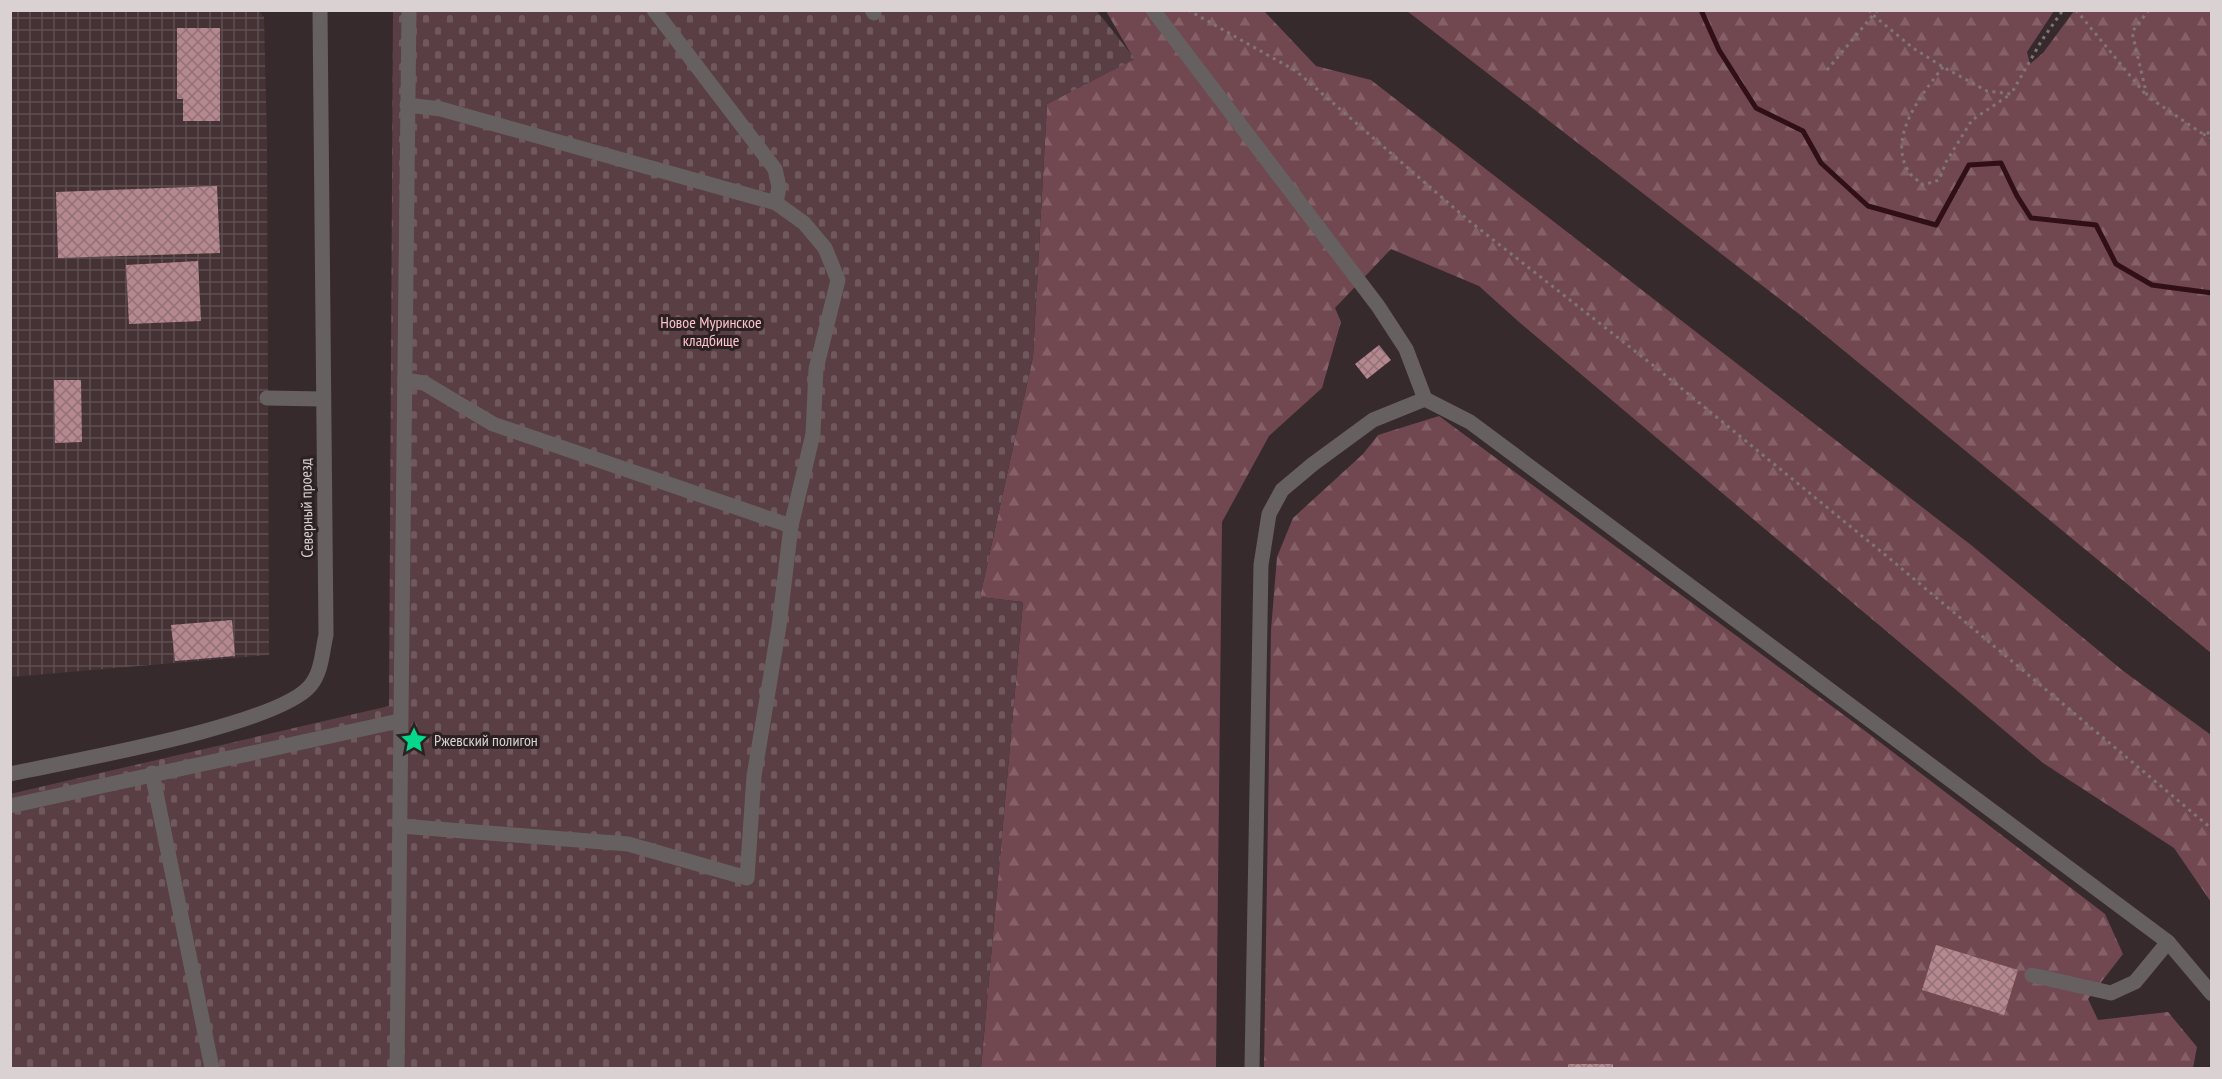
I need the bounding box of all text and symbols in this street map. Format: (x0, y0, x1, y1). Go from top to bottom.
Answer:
park label: Новое Муринское кладбище (660, 312, 762, 350)
street label: Северный проезд (295, 458, 317, 558)
place icon: Ржевский полигон (399, 725, 429, 755)
place label: Ржевский полигон (434, 730, 538, 750)

